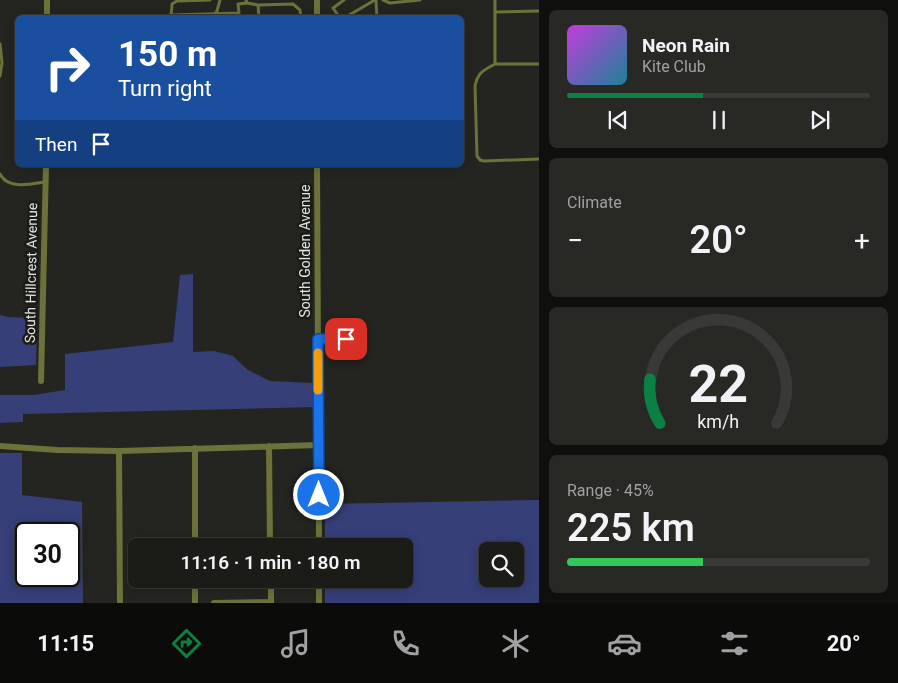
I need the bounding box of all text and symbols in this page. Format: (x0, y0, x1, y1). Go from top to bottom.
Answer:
text: 150 m (118, 34, 217, 75)
text: Neon Rain (642, 34, 730, 57)
icon: right (35, 35, 100, 100)
text: Kite Club (642, 57, 706, 76)
text: Turn right (118, 76, 212, 101)
icon: previous (604, 106, 632, 134)
icon: pause (705, 106, 733, 134)
icon: next (806, 106, 834, 134)
icon: arrive (87, 130, 115, 158)
text: Then (35, 133, 77, 156)
street label: South Golden Avenue (297, 184, 313, 318)
text: Climate (567, 193, 622, 212)
street label: South Hillcrest Avenue (22, 203, 40, 343)
text: 20° (690, 218, 748, 262)
text: − (567, 224, 583, 257)
text: + (854, 224, 870, 257)
pin (325, 318, 367, 360)
icon: arrive (332, 325, 360, 353)
text: 22 (689, 354, 748, 415)
text: km/h (698, 411, 739, 432)
position arrow (292, 468, 344, 520)
text: Range · 45% (567, 481, 654, 500)
text: 225 km (567, 506, 695, 550)
speed limit sign: 30 (15, 522, 80, 587)
map controls (479, 542, 524, 587)
button: search (479, 542, 524, 587)
text: 11:16 · 1 min · 180 m (180, 551, 361, 574)
icon: directions (169, 626, 204, 661)
icon: music (278, 626, 313, 661)
icon: phone (388, 626, 423, 661)
icon: climate (498, 626, 533, 661)
icon: car (607, 626, 642, 661)
icon: filters (717, 626, 752, 661)
text: 11:15 (37, 631, 94, 656)
text: 20° (827, 631, 861, 656)

